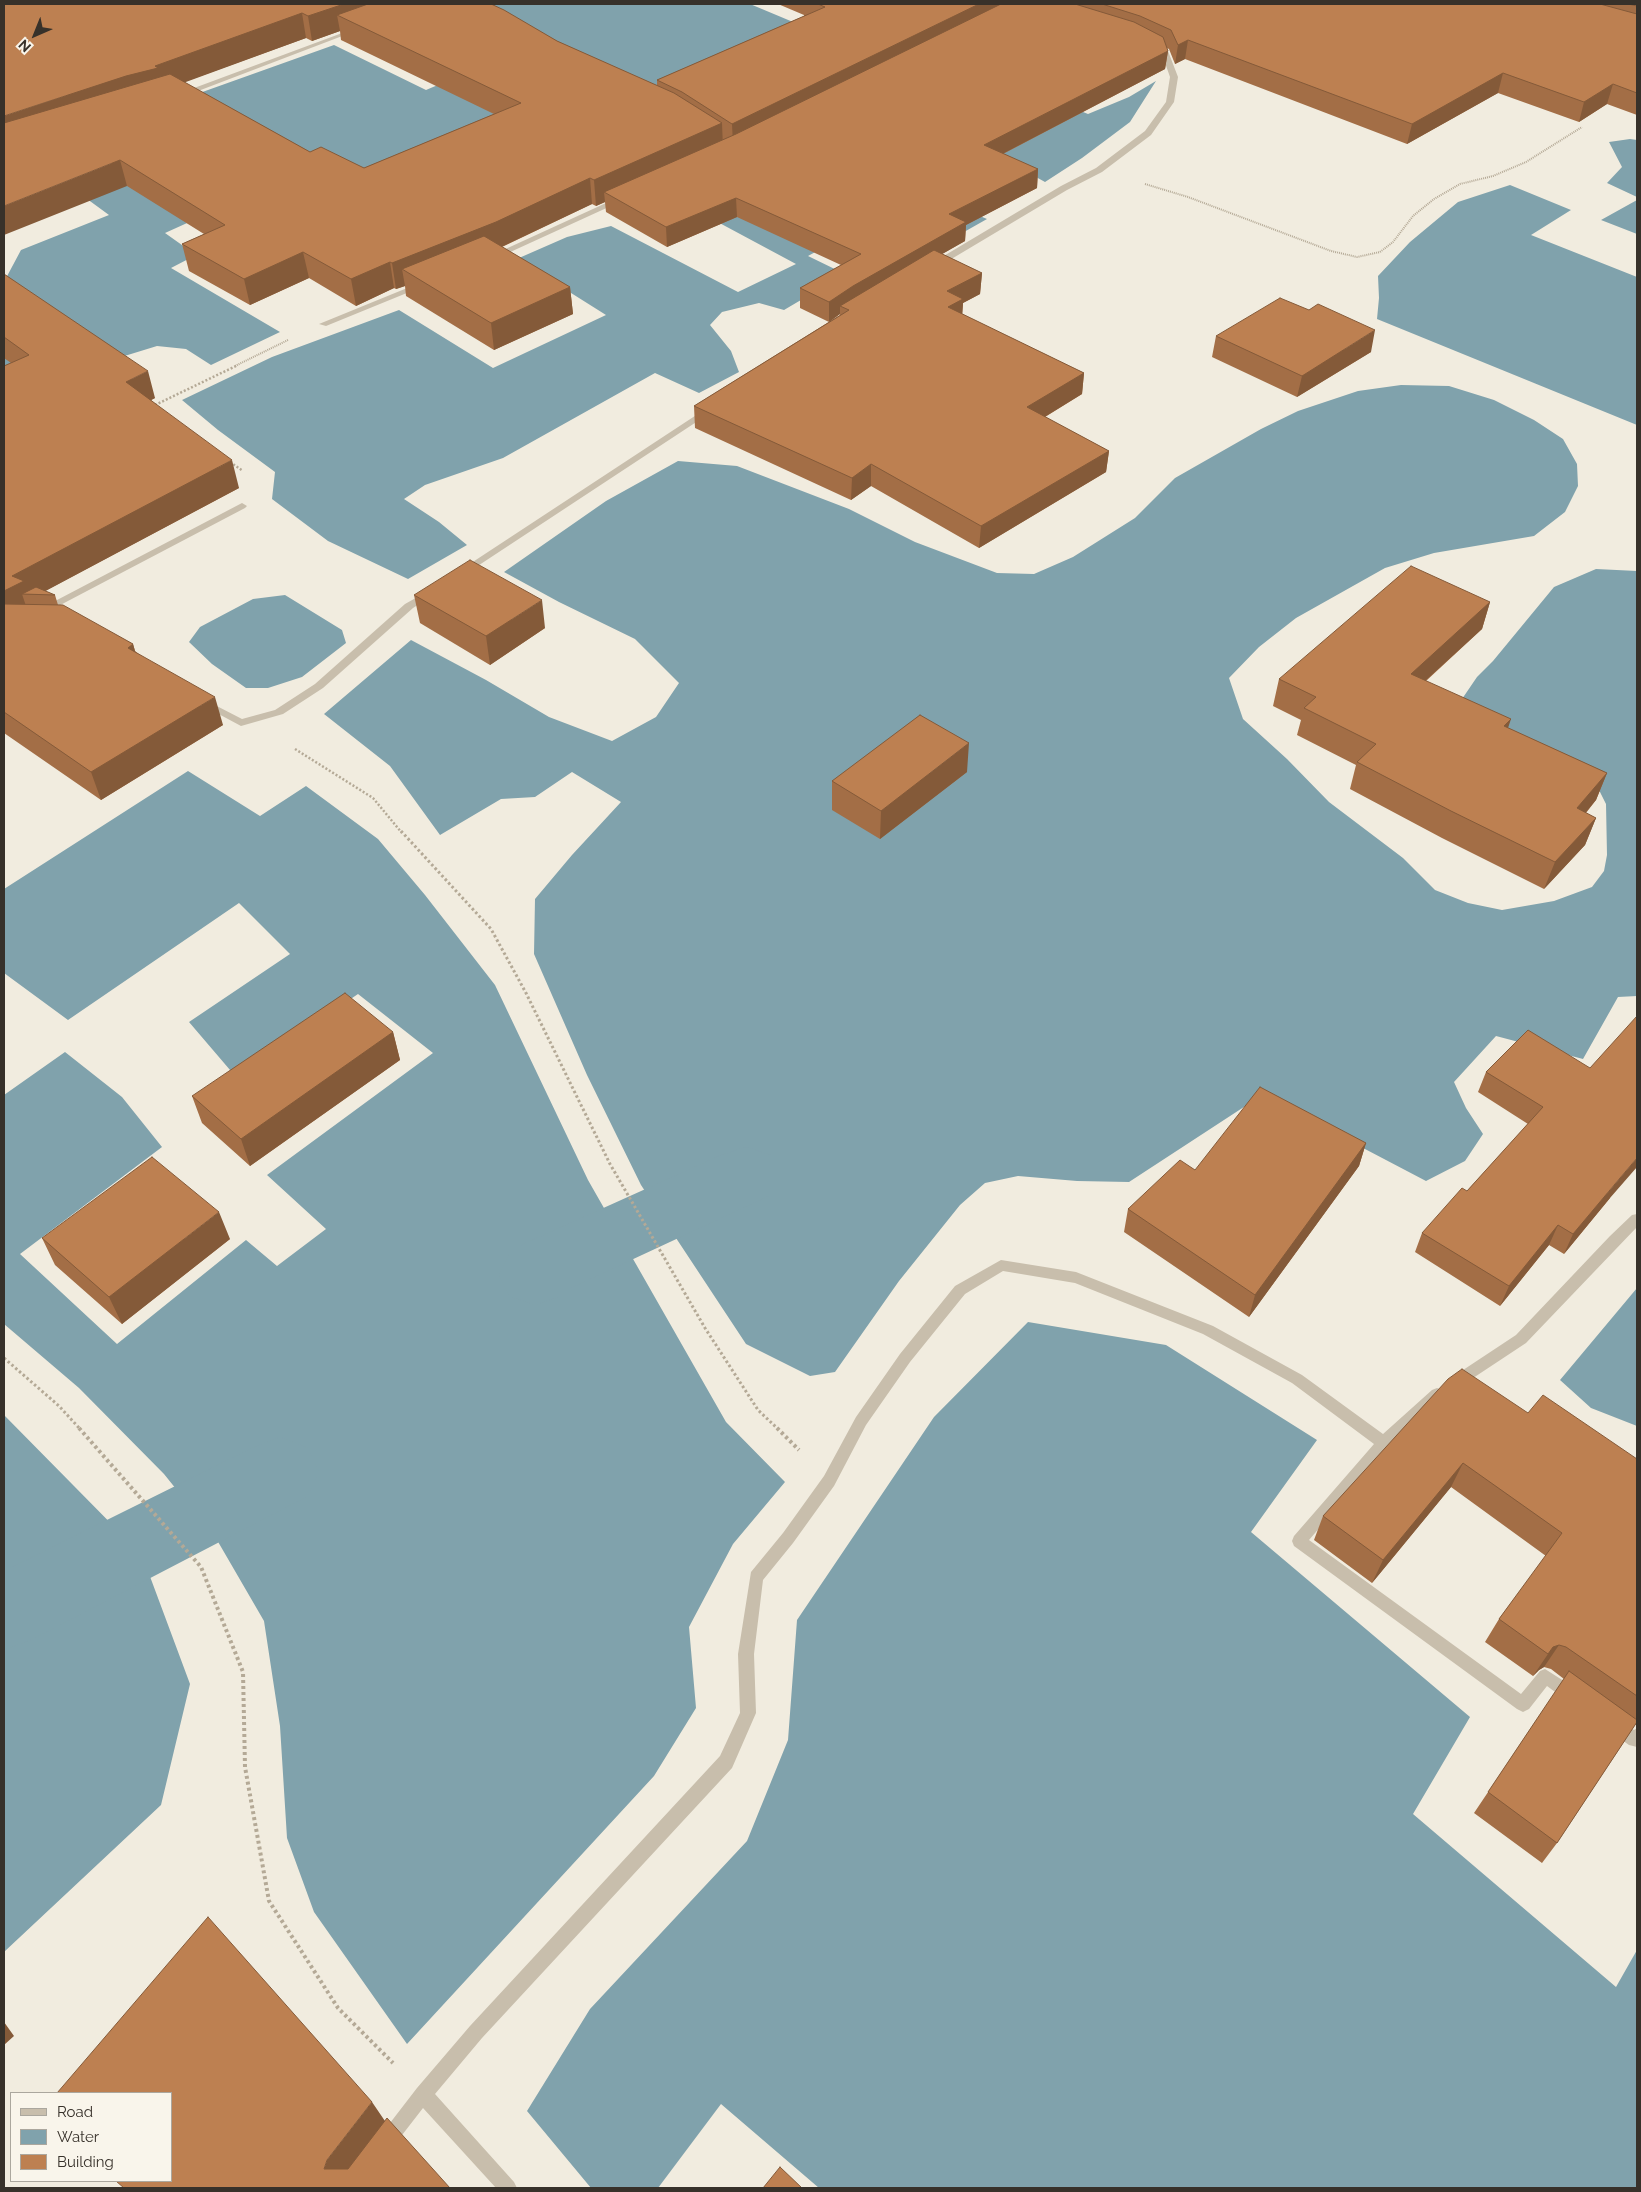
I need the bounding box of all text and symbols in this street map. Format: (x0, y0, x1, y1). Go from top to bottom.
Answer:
north arrow (10, 10, 60, 60)
text: N (15, 36, 34, 55)
legend (10, 2092, 172, 2182)
text: Road (57, 2103, 93, 2121)
text: Water (57, 2128, 99, 2146)
text: Building (57, 2153, 114, 2171)

